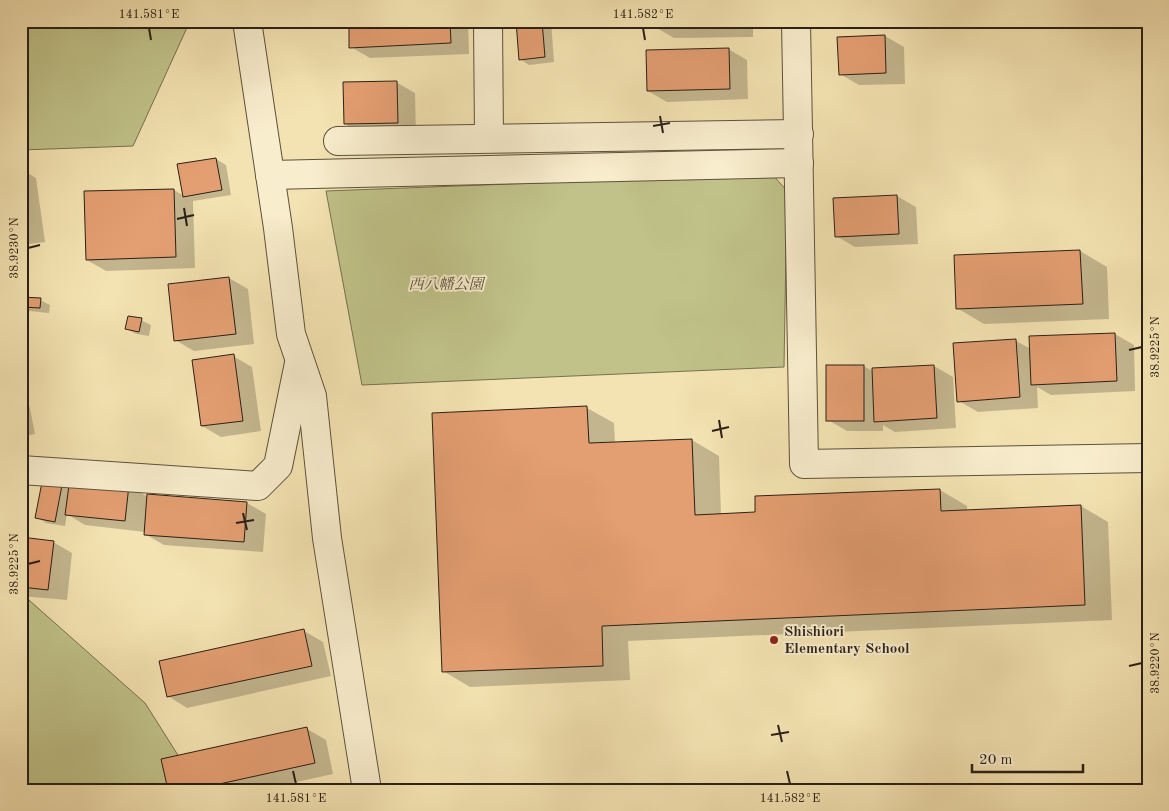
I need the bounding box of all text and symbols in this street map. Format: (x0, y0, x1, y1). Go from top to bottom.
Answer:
text: 141.581°E (119, 8, 179, 21)
text: 141.582°E (613, 8, 673, 21)
text: 38.9230°N (9, 217, 21, 279)
park label: 西八幡公園 (408, 276, 486, 293)
text: 38.9225°N (1149, 316, 1162, 378)
text: 38.9225°N (8, 533, 21, 595)
place label: Shishiori Elementary School (784, 625, 910, 657)
text: 38.9220°N (1150, 632, 1162, 694)
marker: Shishiori Elementary School (768, 634, 780, 646)
scale bar (972, 741, 1083, 773)
text: 20 m (979, 753, 1013, 768)
text: 141.581°E (266, 792, 326, 805)
text: 141.582°E (760, 792, 820, 805)

